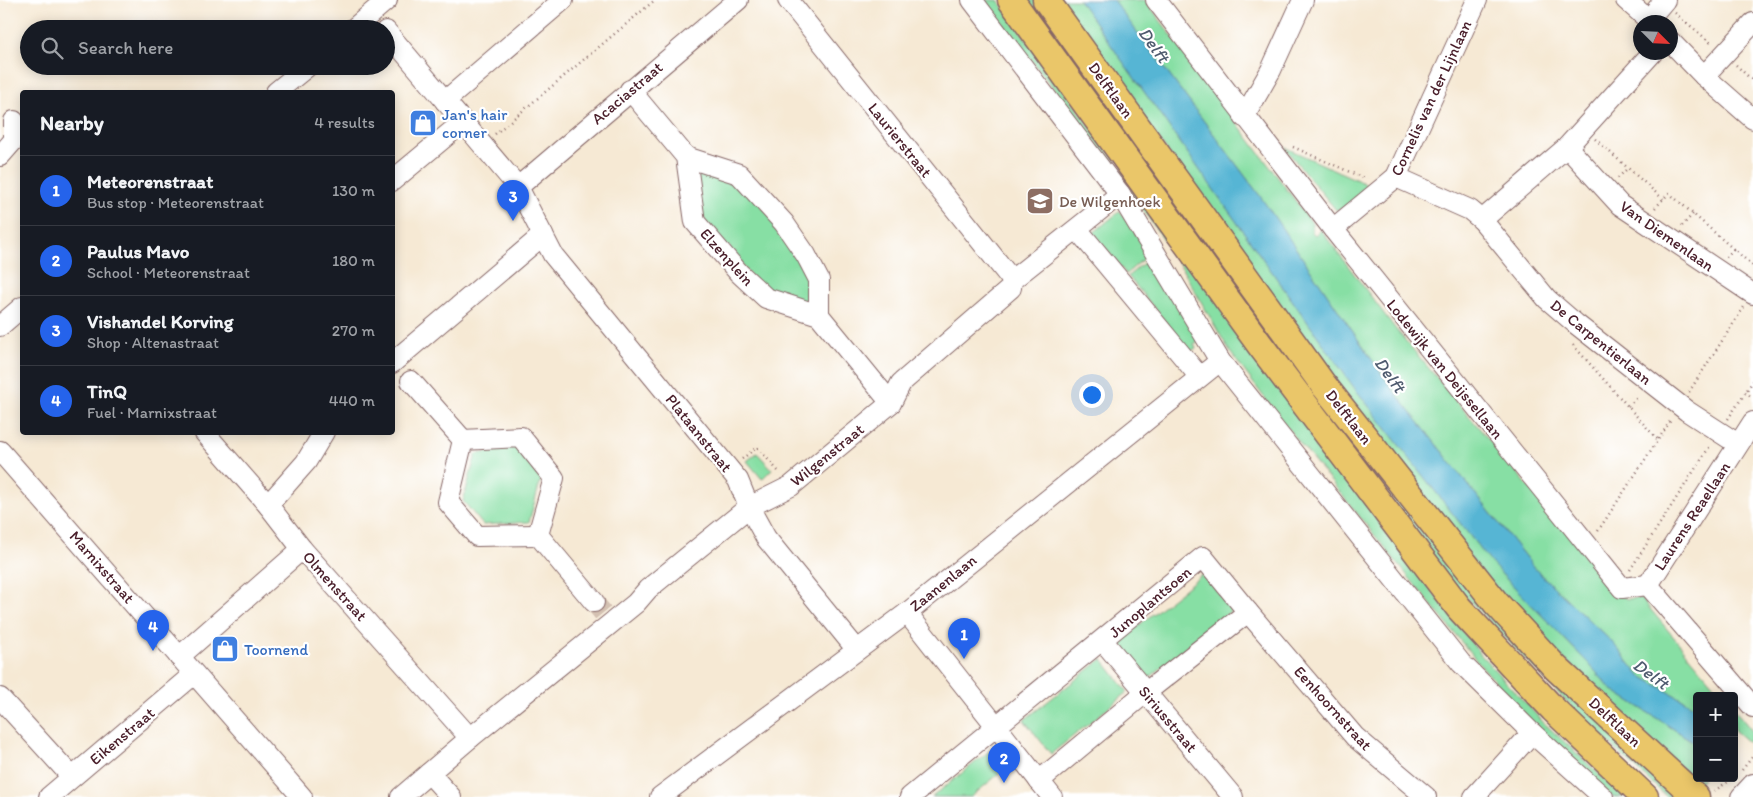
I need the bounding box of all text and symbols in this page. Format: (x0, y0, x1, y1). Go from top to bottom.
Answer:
north arrow (1633, 15, 1678, 60)
street label: Cornelis van der Lijnlaan (1387, 17, 1475, 179)
search box (20, 20, 395, 75)
water label: Delft (1134, 23, 1175, 69)
icon: search (38, 34, 66, 62)
text: Search here (78, 36, 173, 59)
street label: Acaciastraat (587, 58, 667, 128)
street label: Delftlaan (1084, 58, 1138, 122)
street label: Laurierstraat (864, 99, 936, 181)
place label: Jan's hair corner (442, 105, 508, 142)
shop icon: Jan's hair corner (408, 108, 438, 138)
text: Nearby (40, 110, 104, 135)
text: 4 results (314, 113, 375, 132)
text: Meteorenstraat (87, 170, 213, 193)
pin: 3 (497, 180, 529, 221)
text: 1 (52, 181, 60, 200)
text: 130 m (332, 181, 375, 200)
school or university icon: De Wilgenhoek (1025, 186, 1055, 216)
place label: De Wilgenhoek (1059, 192, 1161, 211)
text: Bus stop · Meteorenstraat (87, 193, 264, 212)
street label: Van Diemenlaan (1616, 197, 1718, 276)
street label: Elzenplein (696, 224, 758, 290)
text: Paulus Mavo (87, 240, 189, 263)
text: 2 (52, 251, 60, 270)
text: 180 m (332, 251, 375, 270)
text: School · Meteorenstraat (87, 263, 250, 282)
street label: Lodewijk van Deijssellaan (1383, 295, 1507, 443)
street label: De Carpentierlaan (1546, 295, 1656, 389)
text: Vishandel Korving (87, 310, 233, 333)
text: 3 (52, 321, 60, 340)
text: 270 m (332, 321, 375, 340)
text: Shop · Altenastraat (87, 333, 219, 352)
water label: Delft (1370, 353, 1411, 399)
text: TinQ (87, 380, 127, 403)
your location (1079, 382, 1105, 408)
street label: Delftlaan (1322, 386, 1376, 448)
street label: Plataanstraat (662, 390, 736, 476)
text: 4 (51, 391, 61, 410)
text: 440 m (329, 391, 375, 410)
text: Fuel · Marnixstraat (87, 403, 217, 422)
street label: Wilgenstraat (786, 420, 868, 490)
street label: Laurens Reaellaan (1650, 458, 1734, 574)
street label: Marnixstraat (65, 527, 139, 607)
street label: Olmenstraat (299, 547, 371, 625)
street label: Zaanenlaan (906, 550, 980, 616)
street label: Junoplantsoen (1105, 562, 1195, 642)
pin: 4 (137, 610, 169, 651)
pin: 1 (948, 618, 980, 659)
shop icon: Toornend (210, 634, 240, 664)
place label: Toornend (244, 640, 308, 659)
water label: Delft (1629, 654, 1675, 695)
street label: Eenhoornstraat (1290, 662, 1376, 754)
street label: Siriusstraat (1135, 682, 1201, 756)
map controls (1693, 692, 1738, 782)
button: + (1693, 692, 1738, 737)
street label: Delftlaan (1585, 693, 1645, 751)
street label: Eikenstraat (86, 703, 158, 769)
button: − (1693, 737, 1738, 782)
pin: 2 (988, 742, 1020, 783)

